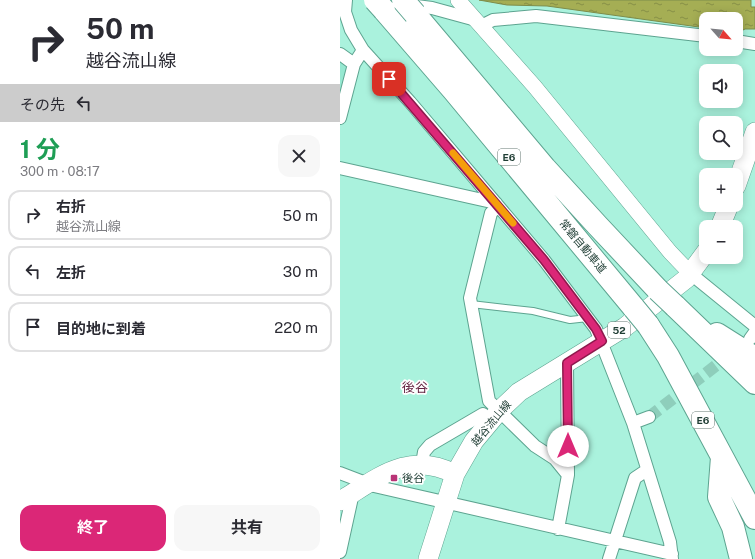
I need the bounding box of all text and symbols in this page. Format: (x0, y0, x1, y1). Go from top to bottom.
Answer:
text: 50 m (86, 12, 154, 45)
north arrow (699, 12, 743, 56)
map controls (699, 12, 743, 264)
icon: right (20, 16, 72, 68)
text: 越谷流山線 (86, 50, 176, 71)
pin (372, 62, 406, 96)
button: sound (699, 64, 743, 108)
icon: arrive (378, 68, 400, 90)
icon: left (73, 92, 95, 114)
text: その先 (20, 96, 65, 113)
button: search (699, 116, 743, 160)
text: 1 分 (20, 135, 60, 163)
button: close (278, 135, 320, 177)
road number: E6 (498, 149, 520, 165)
text: 300 m · 08:17 (20, 164, 100, 179)
button: + (699, 168, 743, 212)
text: 右折 (56, 198, 86, 215)
icon: right (22, 204, 44, 226)
text: 50 m (283, 207, 318, 224)
street label: 常磐自動車道 (557, 217, 609, 275)
text: 越谷流山線 (56, 219, 121, 234)
button: − (699, 220, 743, 264)
icon: left (22, 260, 44, 282)
text: 30 m (283, 263, 318, 280)
text: 左折 (56, 264, 86, 281)
icon: arrive (22, 316, 44, 338)
text: 220 m (274, 319, 318, 336)
text: 目的地に到着 (56, 320, 146, 337)
road number: 52 (608, 322, 630, 338)
district label: 後谷 (402, 380, 428, 395)
street label: 越谷流山線 (469, 398, 513, 448)
road number: E6 (692, 412, 714, 428)
position arrow (547, 425, 589, 467)
place label: 後谷 (402, 472, 424, 484)
marker: 後谷 (389, 473, 399, 483)
button: 終了 (20, 505, 166, 551)
button: 共有 (174, 505, 320, 551)

